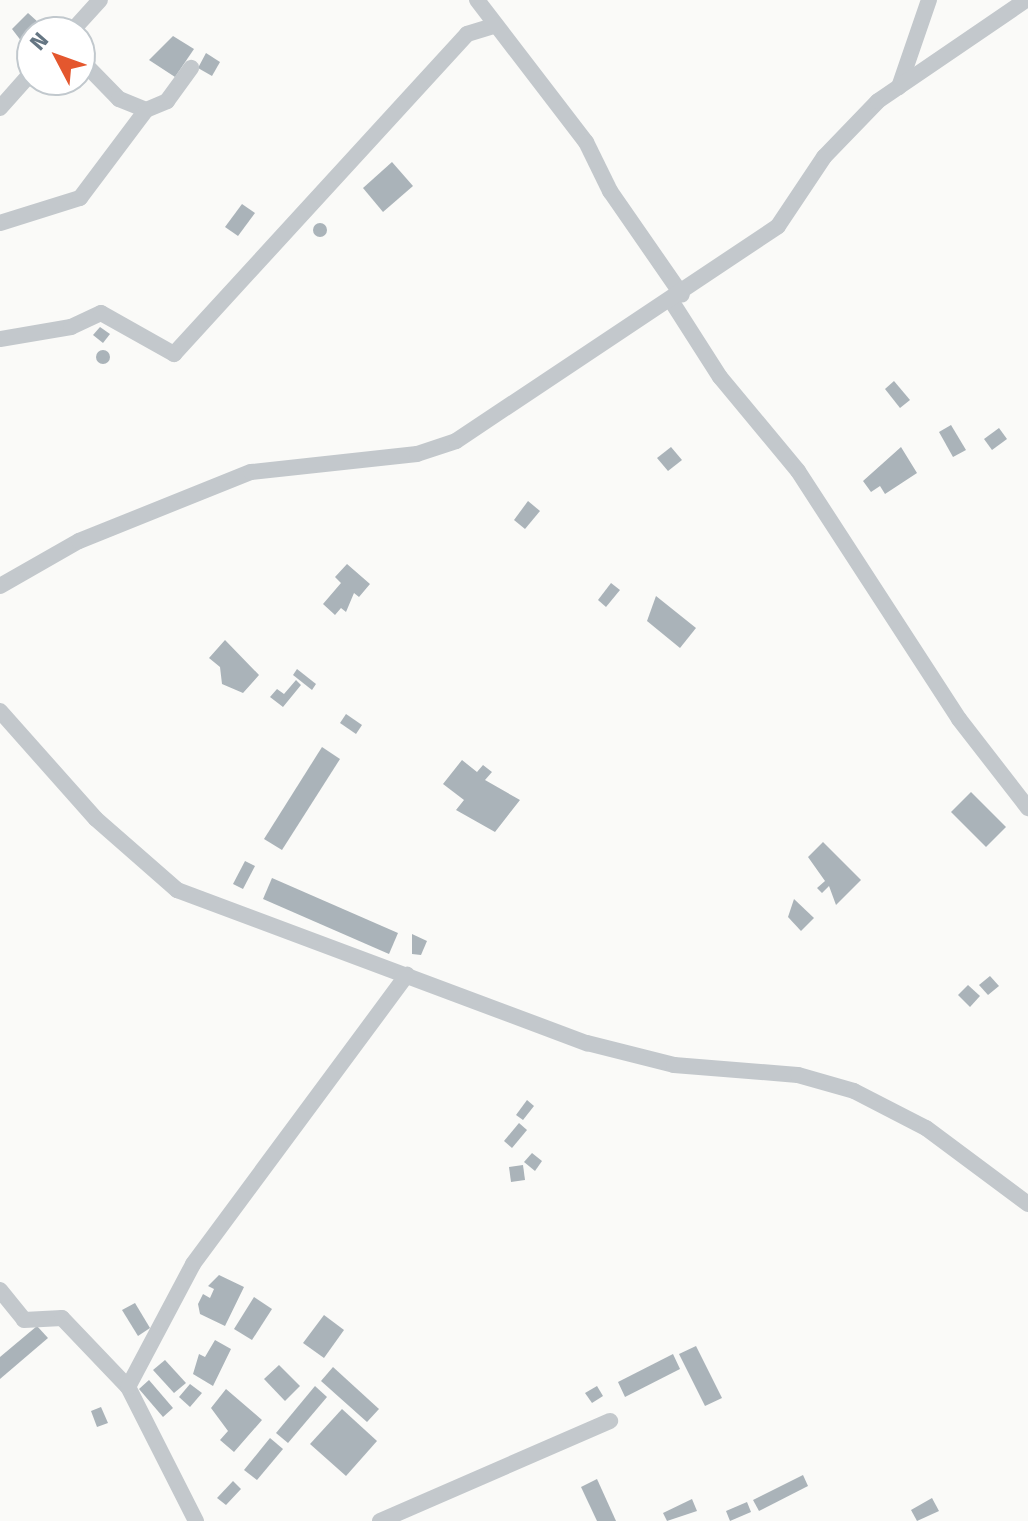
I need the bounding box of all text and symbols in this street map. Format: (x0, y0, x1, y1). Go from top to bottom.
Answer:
north arrow (16, 16, 96, 96)
text: N (24, 27, 54, 56)

